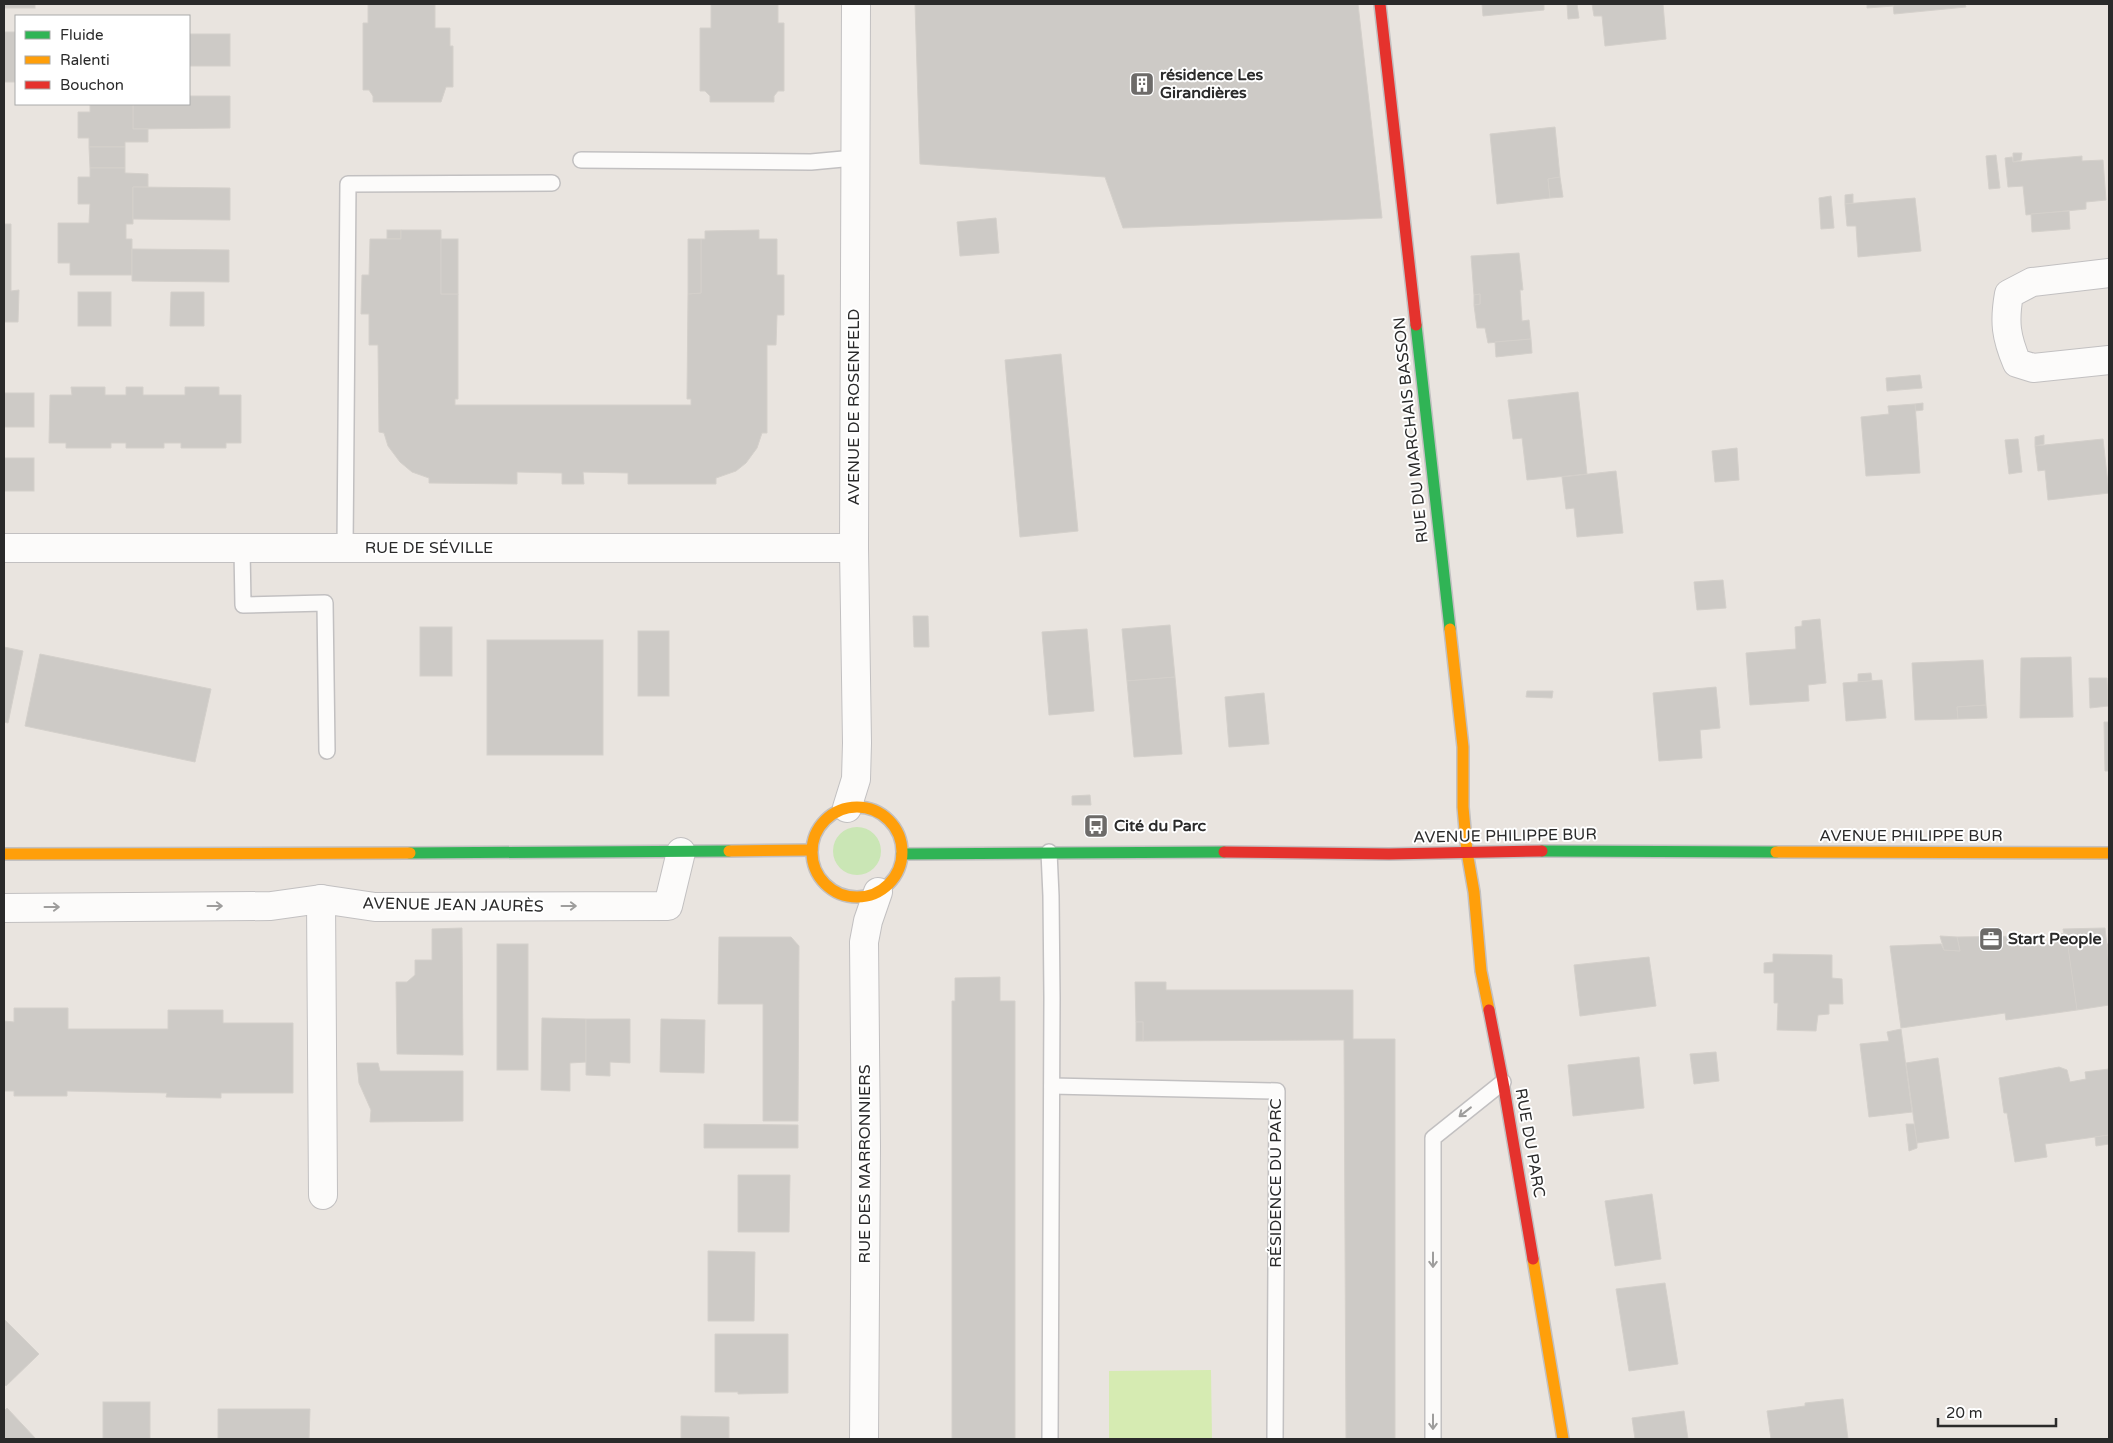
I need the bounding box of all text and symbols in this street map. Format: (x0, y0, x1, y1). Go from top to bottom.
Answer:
legend (15, 15, 190, 105)
text: Fluide (60, 26, 104, 44)
text: Ralenti (60, 51, 110, 69)
place label: résidence Les Girandières (1160, 65, 1263, 103)
building icon: résidence Les Girandières (1129, 71, 1155, 97)
text: Bouchon (60, 76, 124, 94)
street label: AVENUE DE ROSENFELD (844, 309, 864, 505)
street label: RUE DU MARCHAIS BASSON (1389, 316, 1433, 544)
street label: RUE DE SÉVILLE (365, 538, 493, 558)
bus stop icon: Cité du Parc (1083, 813, 1109, 839)
place label: Cité du Parc (1114, 816, 1207, 836)
street label: AVENUE PHILIPPE BUR (1413, 824, 1597, 848)
street label: AVENUE PHILIPPE BUR (1819, 826, 2003, 846)
street label: AVENUE JEAN JAURÈS (362, 893, 544, 917)
one-way arrow (206, 901, 223, 911)
one-way arrow (560, 901, 577, 911)
one-way arrow (44, 902, 60, 912)
office icon: Start People (1978, 926, 2004, 952)
place label: Start People (2008, 929, 2101, 949)
street label: RUE DES MARRONNIERS (855, 1064, 875, 1264)
street label: RUE DU PARC (1511, 1087, 1549, 1199)
street label: RÉSIDENCE DU PARC (1266, 1098, 1286, 1268)
one-way arrow (1459, 1107, 1472, 1118)
one-way arrow (1428, 1251, 1438, 1267)
scale bar (1938, 1396, 2056, 1428)
text: 20 m (1946, 1404, 1983, 1422)
one-way arrow (1428, 1414, 1438, 1430)

